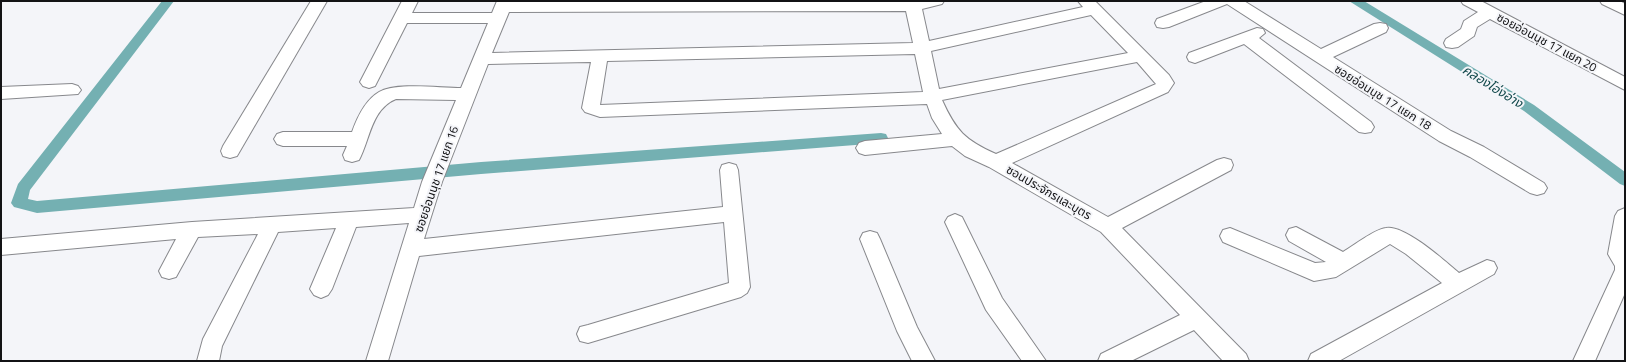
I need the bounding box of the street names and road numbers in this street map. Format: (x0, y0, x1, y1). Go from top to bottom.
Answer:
street label: ซอยอ่อนนุช 17 แยก 20 (1493, 7, 1601, 77)
street label: ซอยอ่อนนุช 17 แยก 18 (1331, 59, 1435, 135)
street label: ซอยอ่อนนุช 17 แยก 16 (409, 123, 463, 235)
street label: ซอนประจักรและบุตร (1003, 160, 1095, 224)

